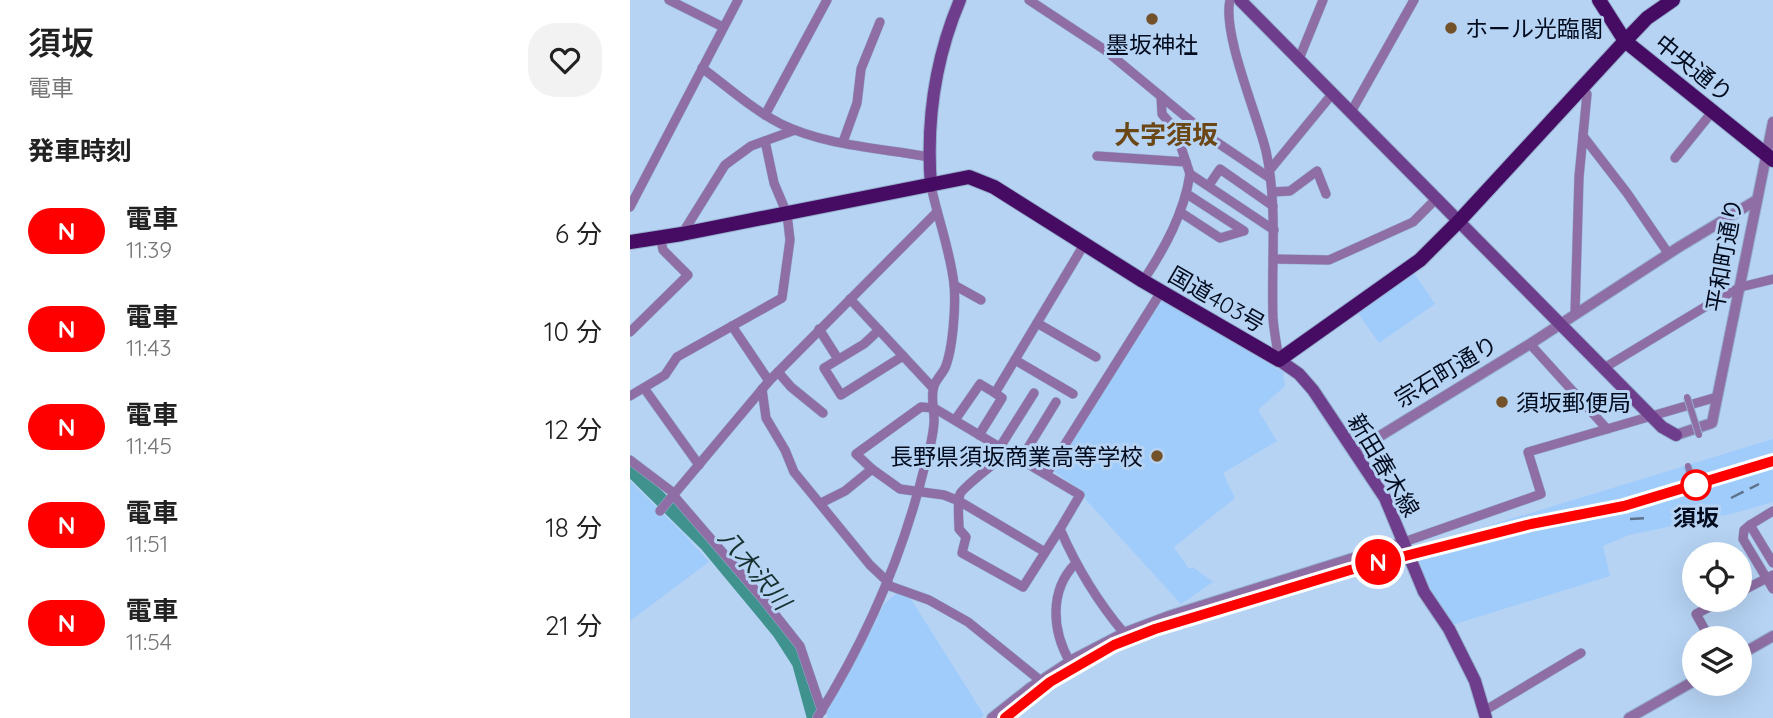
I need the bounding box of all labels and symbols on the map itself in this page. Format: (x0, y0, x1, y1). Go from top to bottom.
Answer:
marker: 墨坂神社 (1144, 11, 1160, 27)
place label: ホール光臨閣 (1465, 14, 1603, 43)
marker: ホール光臨閣 (1443, 20, 1459, 36)
street label: 中央通り (1649, 28, 1739, 108)
place label: 墨坂神社 (1106, 30, 1198, 59)
district label: 大字須坂 (1114, 118, 1218, 151)
street label: 平和町通り (1700, 196, 1748, 314)
street label: 国道403号 (1163, 260, 1271, 338)
street label: 宗石町通り (1389, 329, 1503, 413)
place label: 須坂郵便局 (1516, 388, 1631, 417)
marker: 須坂郵便局 (1494, 394, 1510, 410)
street label: 新田春木線 (1342, 408, 1426, 522)
place label: 長野県須坂商業高等学校 (890, 442, 1143, 471)
marker: 長野県須坂商業高等学校 (1149, 448, 1165, 464)
marker: 須坂 (1681, 470, 1711, 500)
place label: 須坂 (1673, 503, 1719, 532)
water label: 八木沢川 (713, 523, 799, 618)
line badge: N (1355, 539, 1401, 585)

